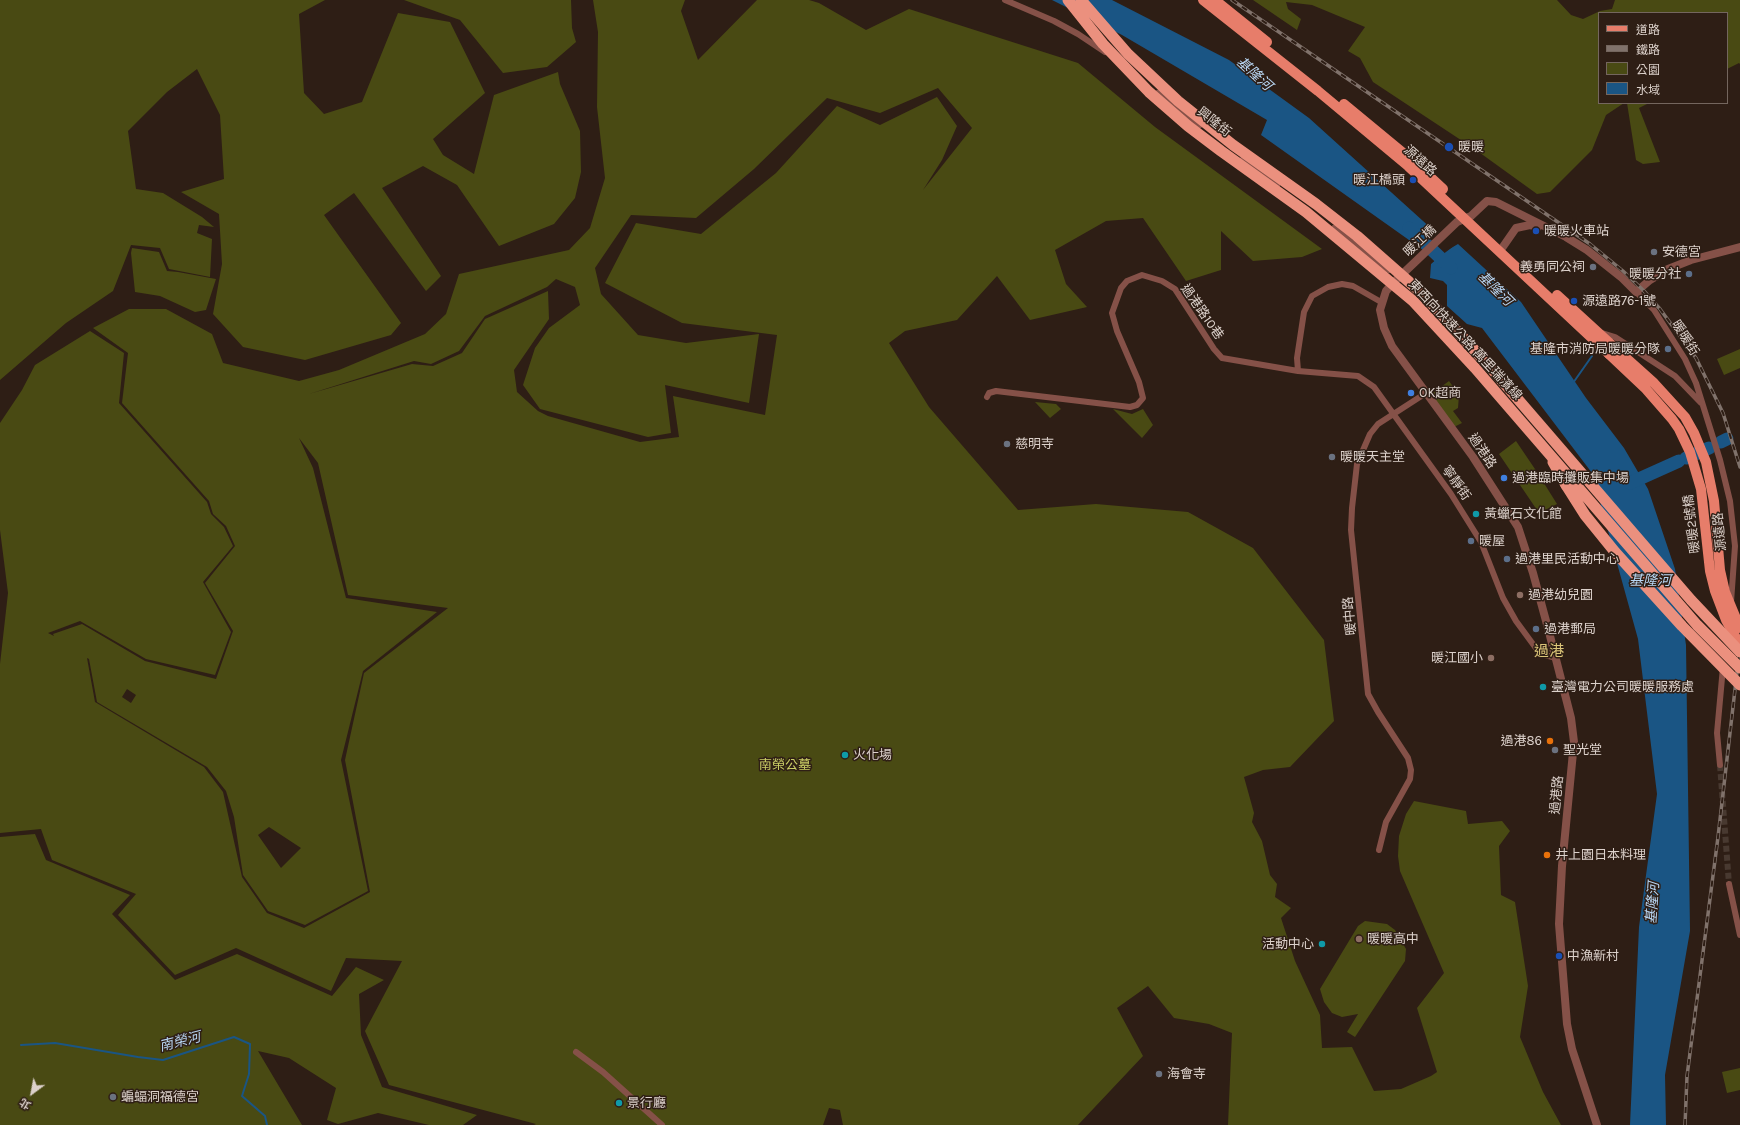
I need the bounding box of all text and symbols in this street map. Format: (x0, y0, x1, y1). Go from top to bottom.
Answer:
legend (1598, 12, 1728, 104)
text: 道路 (1636, 23, 1660, 37)
text: 鐵路 (1636, 43, 1660, 57)
water label: 基隆河 (1233, 54, 1275, 94)
text: 公園 (1636, 63, 1660, 77)
text: 水域 (1636, 83, 1660, 97)
street label: 興隆街 (1194, 104, 1234, 140)
place label: 暖暖 (1458, 139, 1484, 155)
marker: 暖暖 (1443, 141, 1455, 153)
street label: 源遠路 (1400, 142, 1440, 180)
place label: 暖江橋頭 (1353, 172, 1405, 188)
marker: 暖江橋頭 (1408, 175, 1418, 185)
street label: 暖江橋 (1400, 222, 1440, 260)
place label: 暖暖火車站 (1544, 223, 1609, 239)
marker: 暖暖火車站 (1531, 226, 1541, 236)
place label: 安德宮 (1662, 244, 1701, 260)
marker: 安德宮 (1649, 247, 1659, 257)
place label: 義勇同公祠 (1520, 259, 1585, 275)
marker: 義勇同公祠 (1588, 262, 1598, 272)
place label: 暖暖分社 (1629, 266, 1681, 282)
water label: 基隆河 (1474, 268, 1516, 310)
marker: 暖暖分社 (1684, 269, 1694, 279)
street label: 東西向快速公路 萬里瑞濱線 (1405, 277, 1525, 403)
street label: 過港路10巷 (1177, 281, 1227, 343)
place label: 源遠路76-1號 (1582, 293, 1656, 309)
marker: 源遠路76-1號 (1569, 296, 1579, 306)
street label: 暖暖街 (1668, 317, 1702, 359)
place label: 基隆市消防局暖暖分隊 (1530, 341, 1660, 357)
marker: 基隆市消防局暖暖分隊 (1663, 344, 1673, 354)
place label: OK超商 (1419, 385, 1461, 401)
marker: OK超商 (1406, 388, 1416, 398)
street label: 過港路 (1465, 430, 1499, 472)
place label: 慈明寺 (1015, 436, 1054, 452)
marker: 慈明寺 (1002, 439, 1012, 449)
place label: 暖暖天主堂 (1340, 449, 1405, 465)
marker: 暖暖天主堂 (1327, 452, 1337, 462)
street label: 寧靜街 (1438, 463, 1474, 503)
place label: 過港臨時攤販集中場 (1512, 470, 1629, 486)
marker: 過港臨時攤販集中場 (1499, 473, 1509, 483)
street label: 暖暖2號橋 (1681, 494, 1703, 554)
place label: 黃蠟石文化館 (1484, 506, 1562, 522)
marker: 黃蠟石文化館 (1471, 509, 1481, 519)
street label: 源遠路 (1711, 512, 1729, 552)
place label: 暖屋 (1479, 533, 1505, 549)
marker: 暖屋 (1466, 536, 1476, 546)
place label: 過港里民活動中心 (1515, 551, 1619, 567)
marker: 過港里民活動中心 (1502, 554, 1512, 564)
water label: 基隆河 (1629, 573, 1671, 589)
place label: 過港幼兒園 (1528, 587, 1593, 603)
marker: 過港幼兒園 (1515, 590, 1525, 600)
street label: 暖中路 (1341, 596, 1359, 636)
place label: 過港郵局 (1544, 621, 1596, 637)
marker: 過港郵局 (1531, 624, 1541, 634)
district label: 過港 (1534, 643, 1564, 661)
place label: 暖江國小 (1431, 650, 1483, 666)
marker: 暖江國小 (1486, 653, 1496, 663)
place label: 臺灣電力公司暖暖服務處 (1551, 679, 1694, 695)
marker: 臺灣電力公司暖暖服務處 (1538, 682, 1548, 692)
place label: 過港86 (1501, 733, 1542, 749)
marker: 過港86 (1545, 736, 1555, 746)
place label: 聖光堂 (1563, 742, 1602, 758)
marker: 聖光堂 (1550, 745, 1560, 755)
place label: 火化場 (853, 747, 892, 763)
marker: 火化場 (840, 750, 850, 760)
park label: 南榮公墓 (759, 757, 811, 773)
street label: 過港路 (1547, 775, 1567, 815)
place label: 井上園日本料理 (1555, 847, 1646, 863)
marker: 井上園日本料理 (1542, 850, 1552, 860)
water label: 基隆河 (1643, 881, 1663, 925)
place label: 暖暖高中 (1367, 931, 1419, 947)
marker: 暖暖高中 (1354, 934, 1364, 944)
place label: 活動中心 (1262, 936, 1314, 952)
marker: 活動中心 (1317, 939, 1327, 949)
place label: 中漁新村 (1567, 948, 1619, 964)
marker: 中漁新村 (1554, 951, 1564, 961)
water label: 南榮河 (158, 1029, 202, 1055)
place label: 海會寺 (1167, 1066, 1206, 1082)
marker: 海會寺 (1154, 1069, 1164, 1079)
north arrow (12, 1073, 52, 1113)
place label: 蝙蝠洞福德宮 (121, 1089, 199, 1105)
marker: 蝙蝠洞福德宮 (108, 1092, 118, 1102)
text: 北 (17, 1095, 33, 1112)
place label: 景行廳 (627, 1095, 666, 1111)
marker: 景行廳 (614, 1098, 624, 1108)

